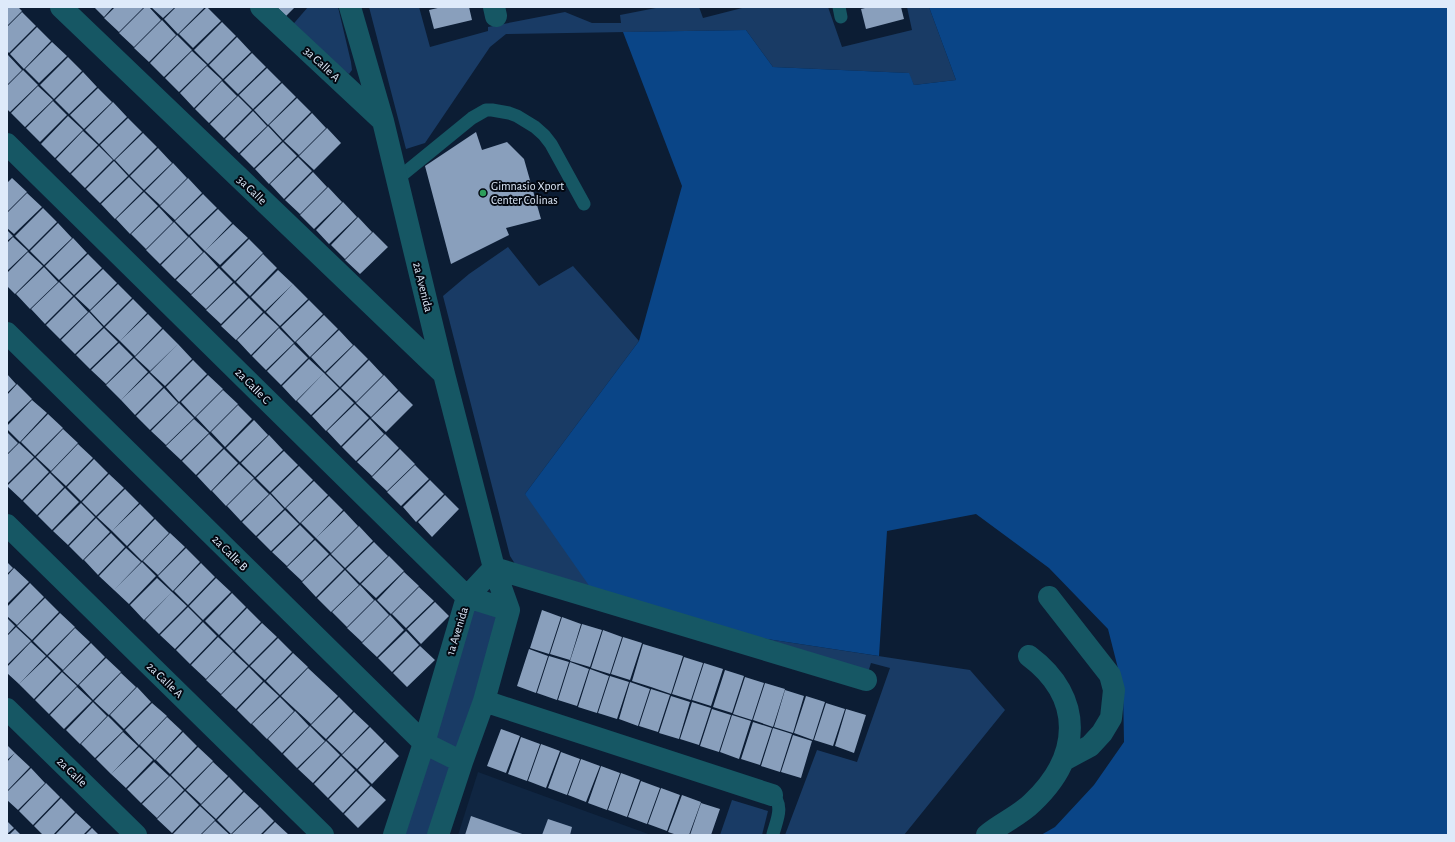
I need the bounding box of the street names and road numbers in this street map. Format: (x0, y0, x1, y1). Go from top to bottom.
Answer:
street label: 3a Calle A (302, 44, 342, 84)
street label: 3a Calle (235, 173, 269, 207)
street label: 2a Avenida (411, 261, 435, 314)
street label: 2a Calle C (233, 366, 273, 406)
street label: 2a Calle B (210, 533, 250, 573)
street label: 1a Avenida (444, 605, 470, 657)
street label: 2a Calle A (145, 660, 185, 700)
street label: 2a Calle (55, 755, 89, 789)

